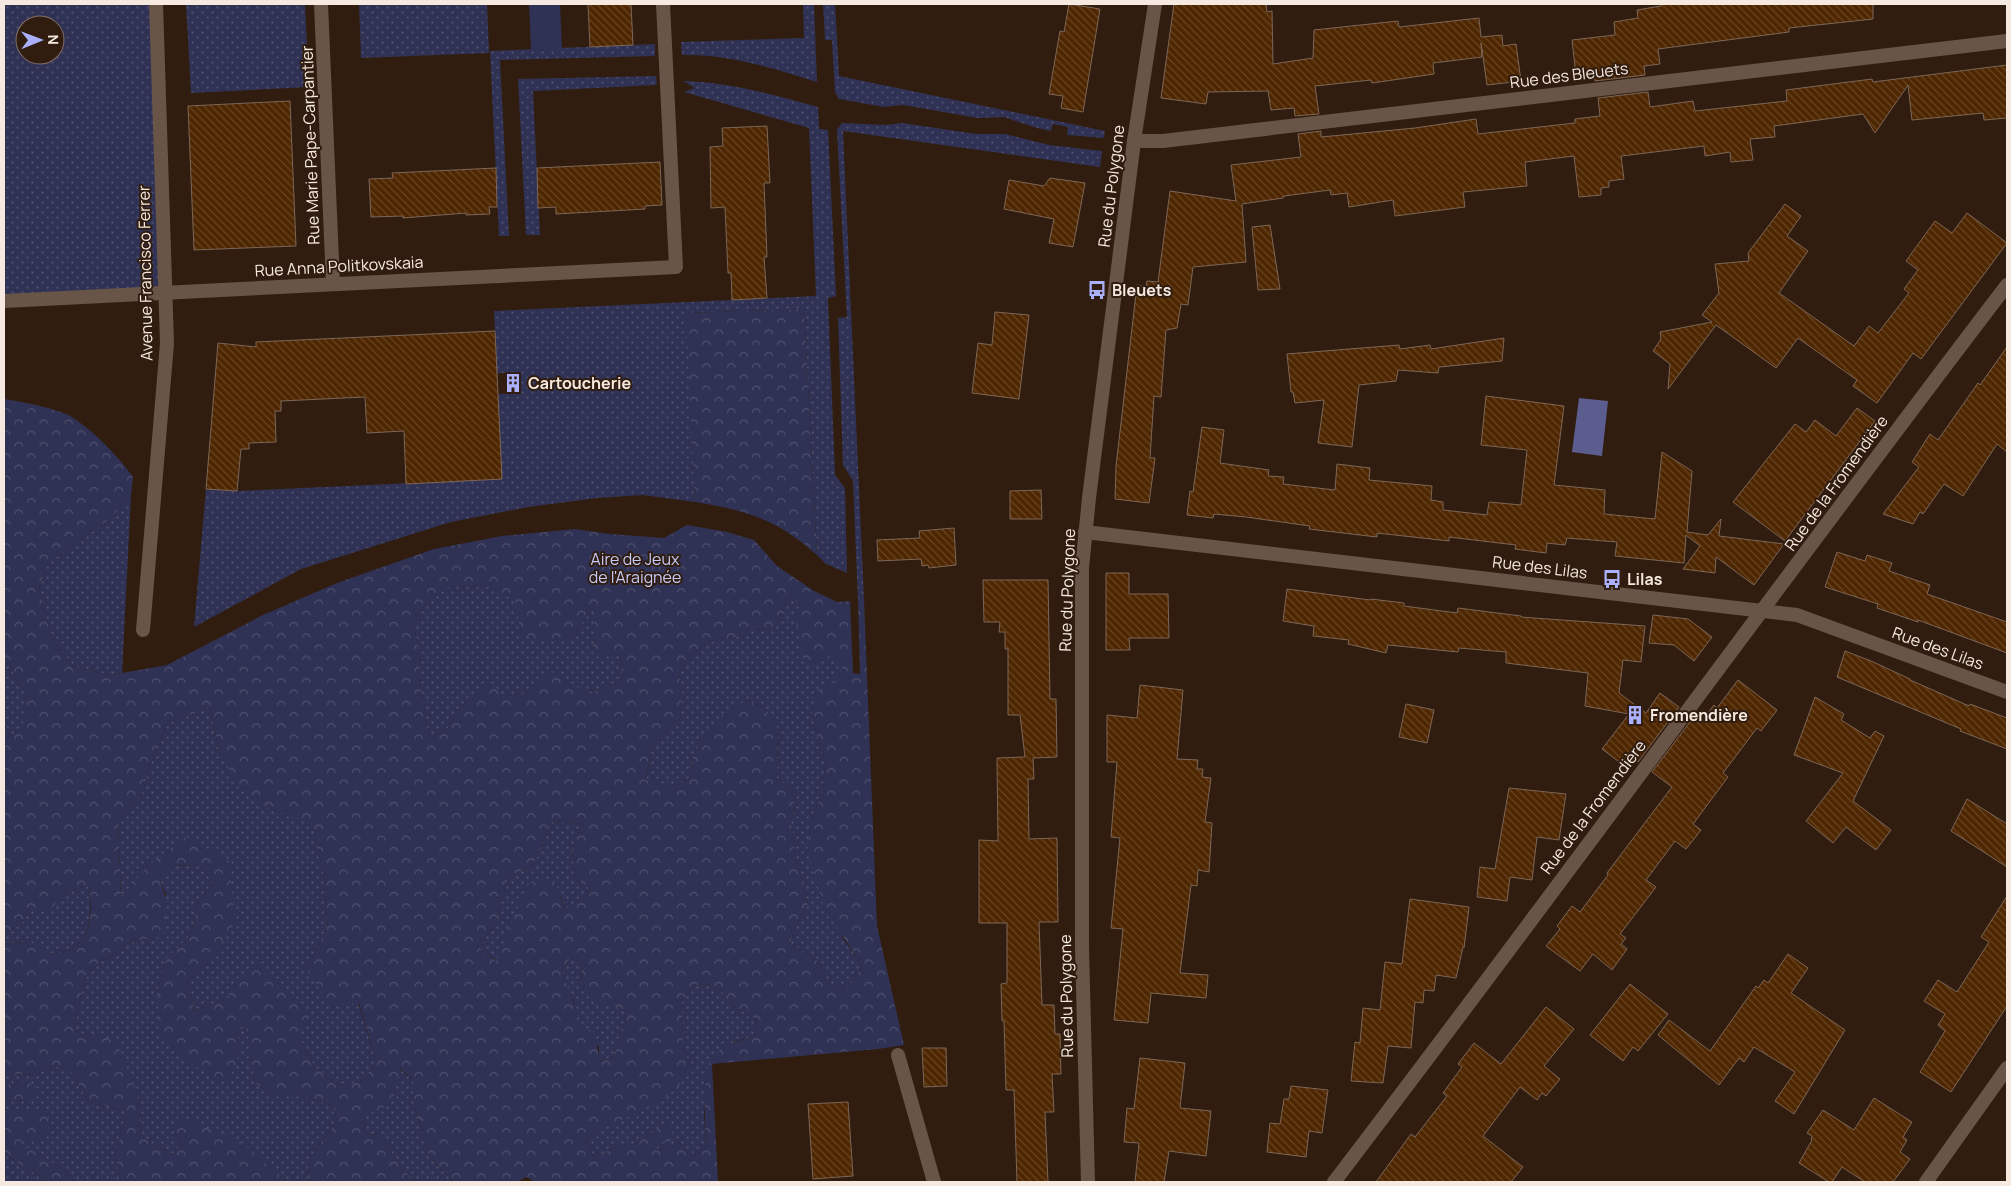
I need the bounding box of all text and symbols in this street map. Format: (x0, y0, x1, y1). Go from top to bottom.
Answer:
north arrow (15, 15, 65, 65)
text: N (44, 35, 63, 45)
street label: Rue Marie Pape-Carpantier (296, 45, 324, 245)
street label: Rue des Bleuets (1509, 57, 1629, 93)
street label: Rue du Polygone (1093, 124, 1129, 248)
street label: Avenue Francisco Ferrer (132, 185, 158, 361)
street label: Rue Anna Politkovskaia (254, 251, 424, 281)
bus stop icon: Bleuets (1086, 279, 1108, 301)
place label: Bleuets (1112, 279, 1172, 301)
building icon: Cartoucherie (502, 372, 524, 394)
place label: Cartoucherie (528, 372, 632, 394)
street label: Rue de la Fromendière (1779, 411, 1893, 555)
street label: Rue du Polygone (1054, 528, 1080, 652)
park label: Aire de Jeux de l'Araignée (589, 548, 681, 588)
street label: Rue des Lilas (1491, 550, 1589, 584)
bus stop icon: Lilas (1601, 568, 1623, 590)
place label: Lilas (1627, 568, 1663, 590)
street label: Rue des Lilas (1889, 621, 1987, 675)
building icon: Fromendière (1624, 704, 1646, 726)
place label: Fromendière (1650, 704, 1748, 726)
street label: Rue de la Fromendière (1535, 735, 1651, 879)
street label: Rue du Polygone (1054, 934, 1078, 1058)

